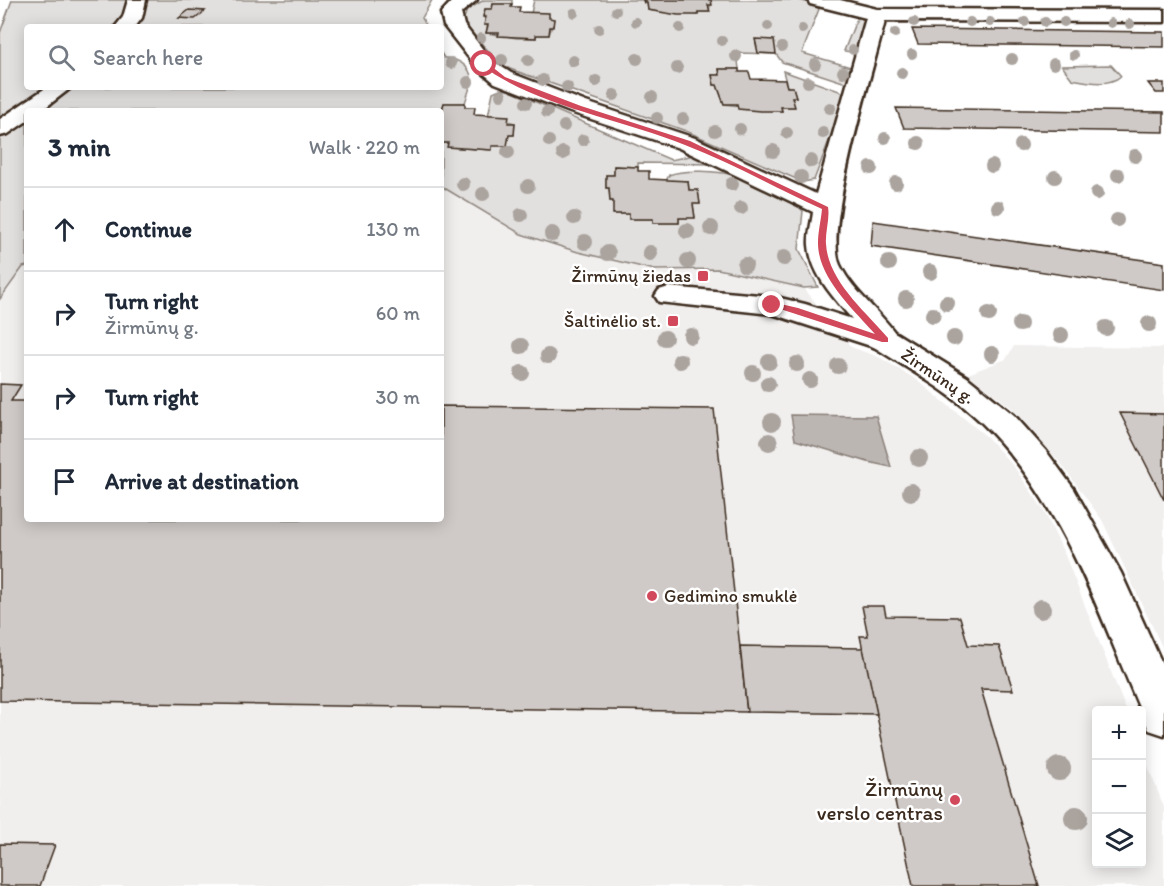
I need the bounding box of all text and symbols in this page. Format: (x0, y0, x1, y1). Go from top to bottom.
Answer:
search box (24, 24, 444, 90)
icon: search (45, 41, 78, 74)
text: Search here (93, 44, 203, 71)
route start (470, 50, 496, 76)
text: 3 min (48, 131, 110, 163)
text: Walk · 220 m (309, 135, 420, 159)
icon: ahead (48, 213, 81, 246)
text: Continue (105, 216, 192, 243)
text: 130 m (366, 217, 420, 241)
place label: Žirmūnų žiedas (572, 265, 691, 287)
marker: Žirmūnų žiedas (696, 269, 710, 283)
text: Turn right (105, 288, 199, 315)
route end (758, 291, 784, 317)
icon: right (48, 297, 81, 330)
text: 60 m (376, 301, 420, 325)
place label: Šaltinėlio st. (564, 310, 661, 332)
marker: Šaltinėlio st. (666, 314, 680, 328)
text: Žirmūnų g. (105, 315, 199, 339)
street label: Žirmūnų g. (897, 343, 979, 409)
icon: right (48, 381, 81, 414)
text: Turn right (105, 384, 199, 411)
text: 30 m (375, 385, 420, 409)
icon: arrive (48, 465, 81, 498)
text: Arrive at destination (105, 468, 299, 495)
place label: Gedimino smuklė (664, 585, 797, 607)
marker: Gedimino smuklė (645, 589, 659, 603)
map controls (1092, 706, 1146, 868)
button: + (1092, 706, 1146, 760)
button: − (1092, 760, 1146, 814)
place label: Žirmūnų verslo centras (817, 776, 943, 825)
marker: Žirmūnų verslo centras (948, 793, 962, 807)
button: layers (1092, 814, 1146, 868)

